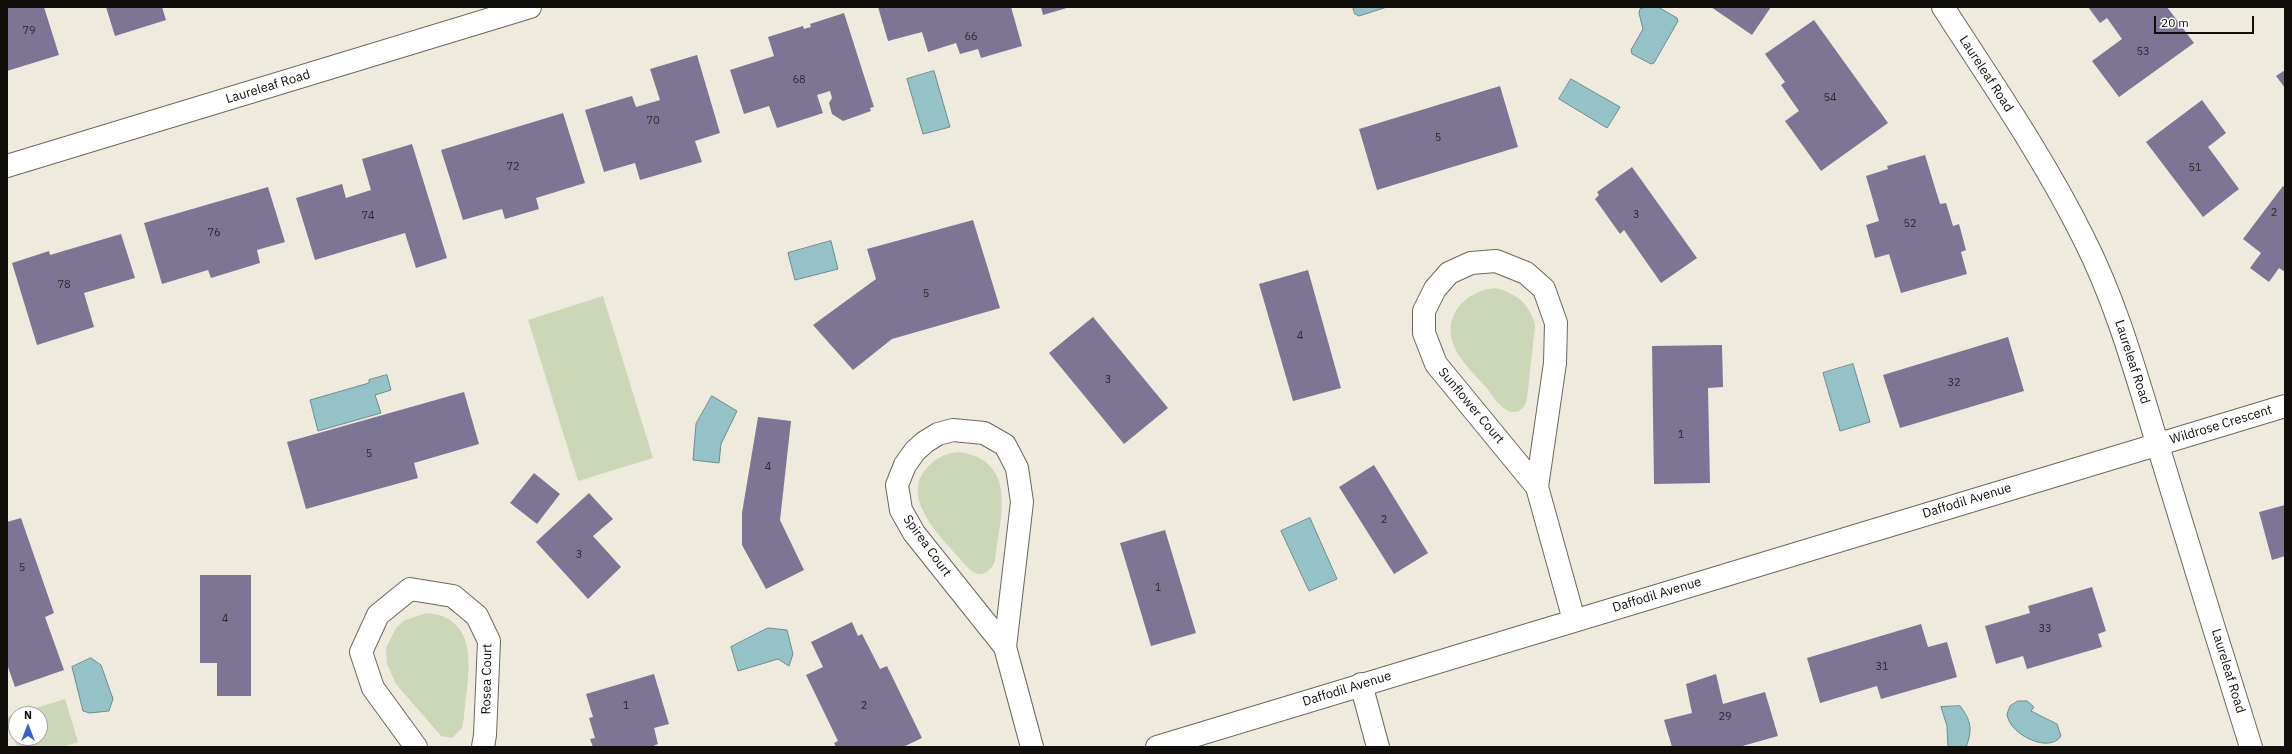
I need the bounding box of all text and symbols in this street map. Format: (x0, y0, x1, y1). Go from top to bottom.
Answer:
scale bar (2156, 8, 2256, 34)
text: 20 m (2161, 15, 2189, 30)
house number: 79 (22, 24, 36, 38)
house number: 66 (964, 30, 978, 44)
street label: Laureleaf Road (1956, 33, 2016, 115)
house number: 53 (2136, 45, 2150, 59)
street label: Laureleaf Road (224, 67, 312, 107)
house number: 68 (792, 73, 806, 87)
house number: 54 (1823, 91, 1837, 105)
house number: 70 (646, 114, 660, 128)
house number: 5 (1435, 131, 1441, 145)
house number: 72 (506, 160, 520, 174)
house number: 51 (2188, 161, 2202, 175)
house number: 2 (2271, 206, 2277, 220)
house number: 3 (1633, 208, 1639, 222)
house number: 74 (361, 209, 375, 223)
house number: 52 (1903, 217, 1917, 231)
house number: 76 (207, 226, 221, 240)
house number: 78 (57, 278, 71, 292)
house number: 5 (923, 287, 929, 301)
street label: Laureleaf Road (2111, 318, 2153, 406)
house number: 4 (1297, 329, 1303, 343)
street label: Sunflower Court (1435, 365, 1507, 447)
house number: 3 (1105, 373, 1111, 387)
house number: 32 (1947, 376, 1961, 390)
street label: Wildrose Crescent (2168, 402, 2274, 448)
house number: 1 (1678, 428, 1684, 442)
house number: 5 (366, 447, 372, 461)
house number: 4 (765, 460, 771, 474)
street label: Daffodil Avenue (1921, 480, 2013, 522)
street label: Spirea Court (899, 512, 955, 580)
house number: 2 (1381, 513, 1387, 527)
house number: 3 (576, 548, 582, 562)
house number: 5 (19, 561, 25, 575)
street label: Daffodil Avenue (1611, 574, 1703, 616)
house number: 1 (1155, 581, 1161, 595)
house number: 4 (222, 612, 228, 626)
house number: 33 (2038, 622, 2052, 636)
street label: Laureleaf Road (2208, 627, 2248, 715)
street label: Rosea Court (479, 643, 495, 715)
house number: 31 (1875, 660, 1889, 674)
street label: Daffodil Avenue (1301, 668, 1393, 710)
house number: 1 (623, 699, 629, 713)
house number: 2 (861, 699, 867, 713)
north arrow (8, 706, 48, 746)
text: N (24, 708, 32, 722)
house number: 29 (1718, 710, 1732, 724)

